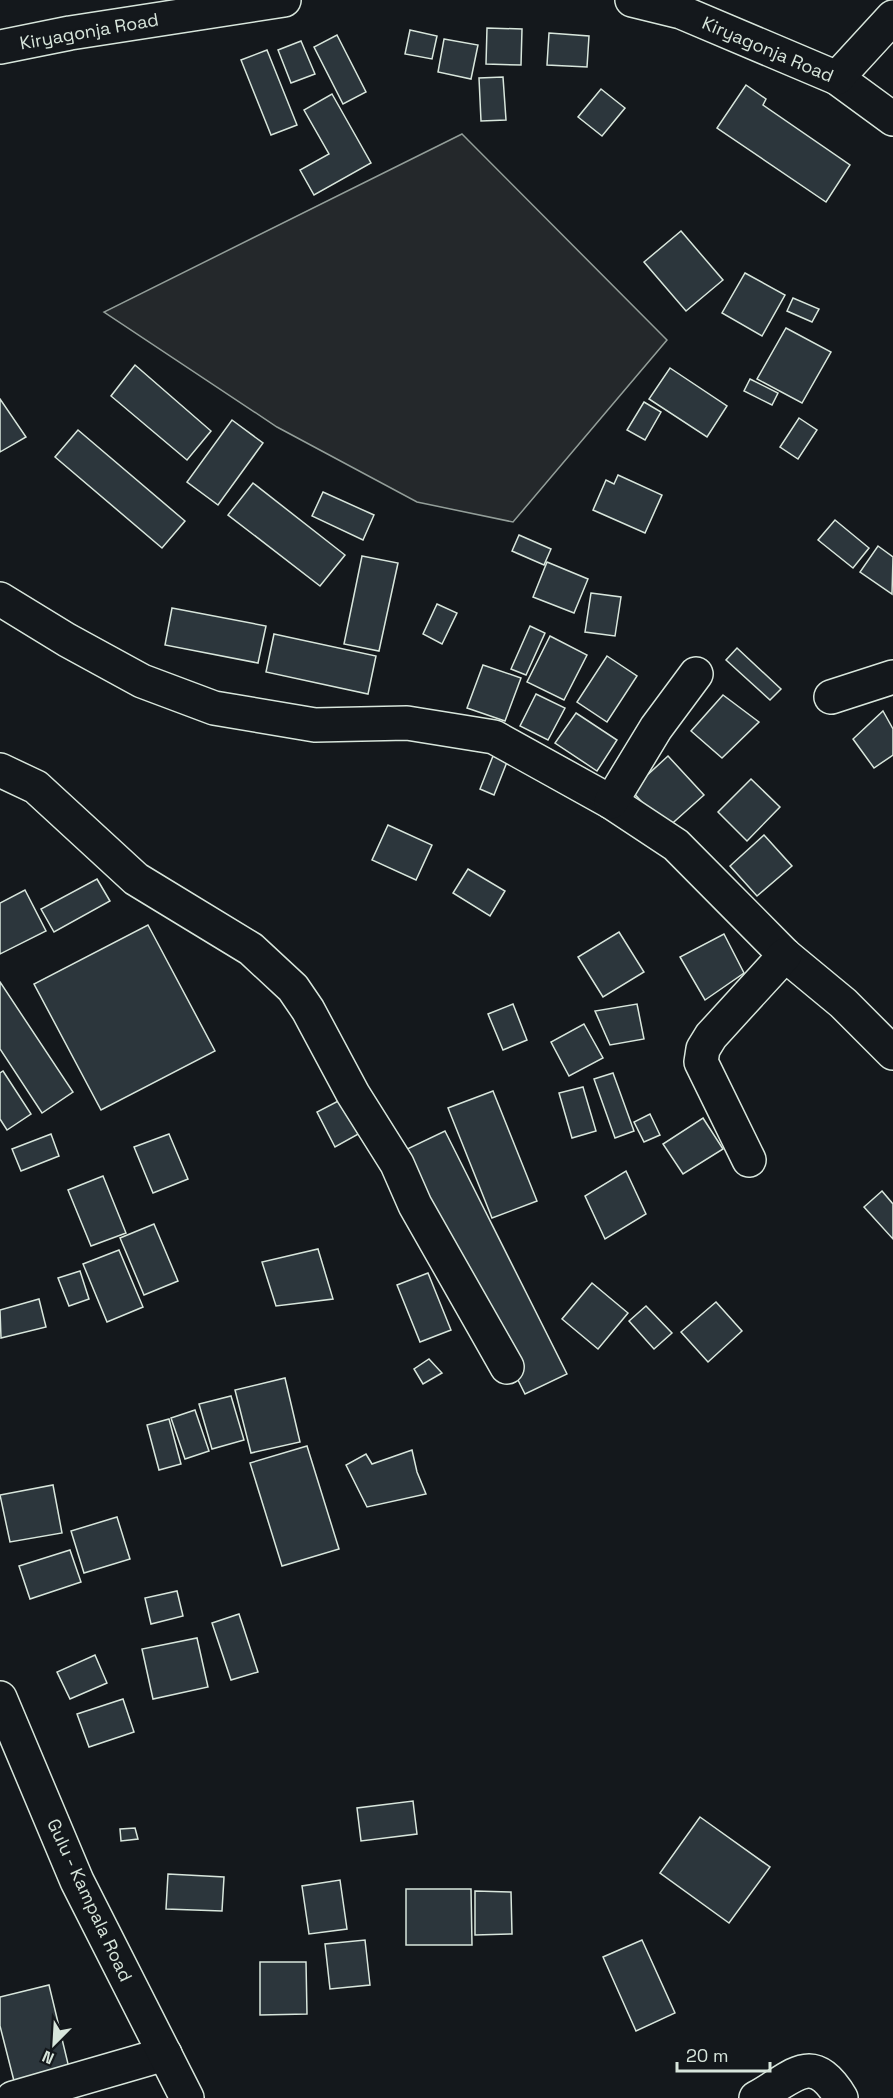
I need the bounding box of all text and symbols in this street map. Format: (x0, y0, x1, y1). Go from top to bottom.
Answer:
street label: Kiryagonja Road (18, 7, 160, 55)
street label: Kiryagonja Road (699, 11, 837, 87)
street label: Gulu - Kampala Road (42, 1815, 138, 1985)
north arrow (24, 2014, 84, 2074)
scale bar (677, 2035, 770, 2073)
text: 20 m (686, 2044, 729, 2067)
text: N (39, 2045, 57, 2069)

